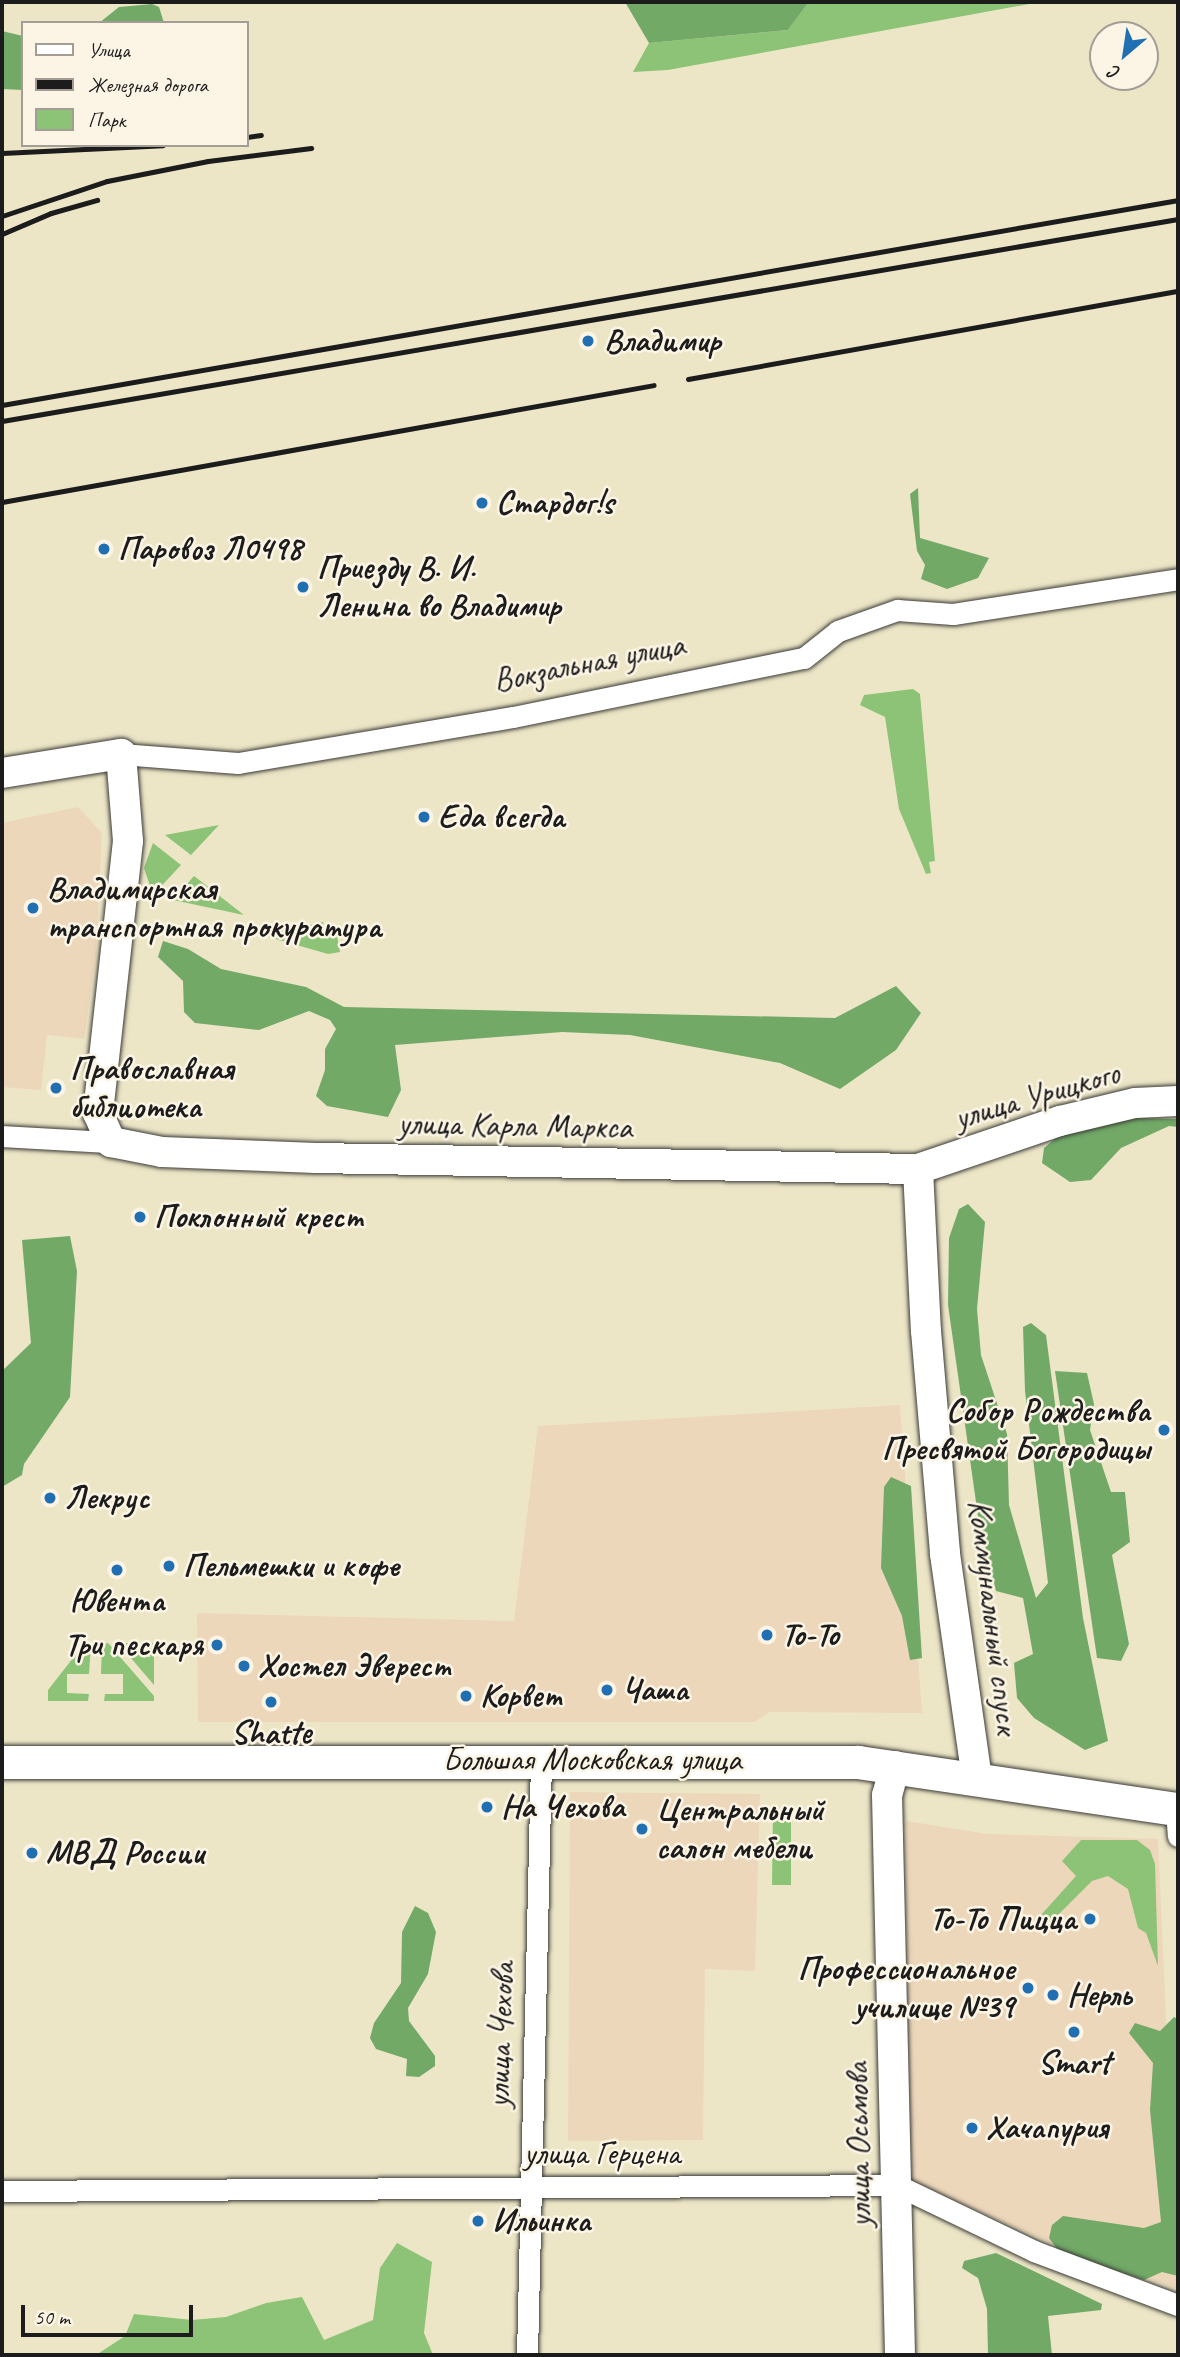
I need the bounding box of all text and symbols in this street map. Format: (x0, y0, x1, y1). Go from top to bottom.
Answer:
legend (21, 21, 248, 147)
north arrow (1089, 21, 1159, 91)
text: Улица (88, 37, 130, 63)
text: С (1105, 60, 1125, 85)
text: Железная дорога (88, 72, 208, 98)
text: Парк (88, 107, 125, 133)
place label: Владимир (604, 321, 720, 361)
marker: Владимир (578, 331, 598, 351)
place label: Стардог!s (496, 483, 613, 523)
marker: Стардог!s (474, 495, 490, 511)
place label: Паровоз Л0498 (118, 529, 302, 569)
marker: Паровоз Л0498 (96, 541, 112, 557)
place label: Приезду В. И. Ленина во Владимир (317, 548, 564, 626)
marker: Приезду В. И. Ленина во Владимир (295, 579, 311, 595)
street label: Вокзальная улица (489, 625, 689, 701)
place label: Еда всегда (438, 797, 565, 837)
marker: Еда всегда (416, 809, 432, 825)
place label: Владимирская транспортная прокуратура (47, 869, 384, 947)
marker: Владимирская транспортная прокуратура (25, 900, 41, 916)
place label: Православная библиотека (70, 1049, 234, 1127)
street label: улица Урицкого (950, 1054, 1124, 1138)
marker: Православная библиотека (48, 1080, 64, 1096)
street label: улица Карла Маркса (399, 1104, 631, 1148)
place label: Поклонный крест (154, 1197, 362, 1237)
marker: Поклонный крест (132, 1209, 148, 1225)
place label: Собор Рождества Пресвятой Богородицы (882, 1391, 1150, 1469)
marker: Собор Рождества Пресвятой Богородицы (1156, 1422, 1172, 1438)
place label: Лекрус (64, 1478, 149, 1518)
marker: Лекрус (42, 1490, 58, 1506)
street label: Коммунальный спуск (959, 1498, 1027, 1736)
place label: Пельмешки и кофе (183, 1546, 396, 1586)
marker: Пельмешки и кофе (161, 1558, 177, 1574)
marker: Ювента (109, 1562, 125, 1578)
place label: Ювента (70, 1581, 164, 1621)
place label: То-То (781, 1615, 839, 1655)
place label: Три пескаря (67, 1625, 203, 1665)
marker: То-То (759, 1627, 775, 1643)
marker: Три пескаря (209, 1637, 225, 1653)
place label: Хостел Эверест (258, 1646, 448, 1686)
marker: Хостел Эверест (236, 1658, 252, 1674)
place label: Чаша (621, 1670, 688, 1710)
place label: Корвет (480, 1676, 562, 1716)
marker: Чаша (599, 1682, 615, 1698)
marker: Корвет (458, 1688, 474, 1704)
marker: Shatte (263, 1694, 279, 1710)
place label: Shatte (231, 1713, 311, 1753)
street label: Большая Московская улица (442, 1740, 742, 1780)
place label: На Чехова (501, 1787, 622, 1827)
place label: Центральный салон мебели (656, 1790, 824, 1868)
marker: На Чехова (479, 1799, 495, 1815)
marker: Центральный салон мебели (634, 1821, 650, 1837)
place label: МВД России (46, 1833, 204, 1873)
marker: МВД России (24, 1845, 40, 1861)
place label: То-То Пицца (935, 1899, 1076, 1939)
marker: То-То Пицца (1082, 1911, 1098, 1927)
place label: Профессиональное училище №39 (798, 1949, 1014, 2027)
street label: улица Чехова (479, 1962, 523, 2108)
place label: Нерль (1067, 1975, 1132, 2015)
marker: Профессиональное училище №39 (1020, 1980, 1036, 1996)
marker: Нерль (1045, 1987, 1061, 2003)
marker: Smart (1066, 2024, 1082, 2040)
place label: Smart (1038, 2043, 1110, 2083)
street label: улица Осьмова (838, 2064, 880, 2226)
place label: Хачапурия (986, 2108, 1108, 2148)
marker: Хачапурия (964, 2120, 980, 2136)
street label: улица Герцена (524, 2134, 680, 2174)
place label: Ильинка (492, 2201, 591, 2241)
marker: Ильинка (470, 2213, 486, 2229)
scale bar (24, 2290, 196, 2334)
text: 50 m (34, 2304, 70, 2330)

